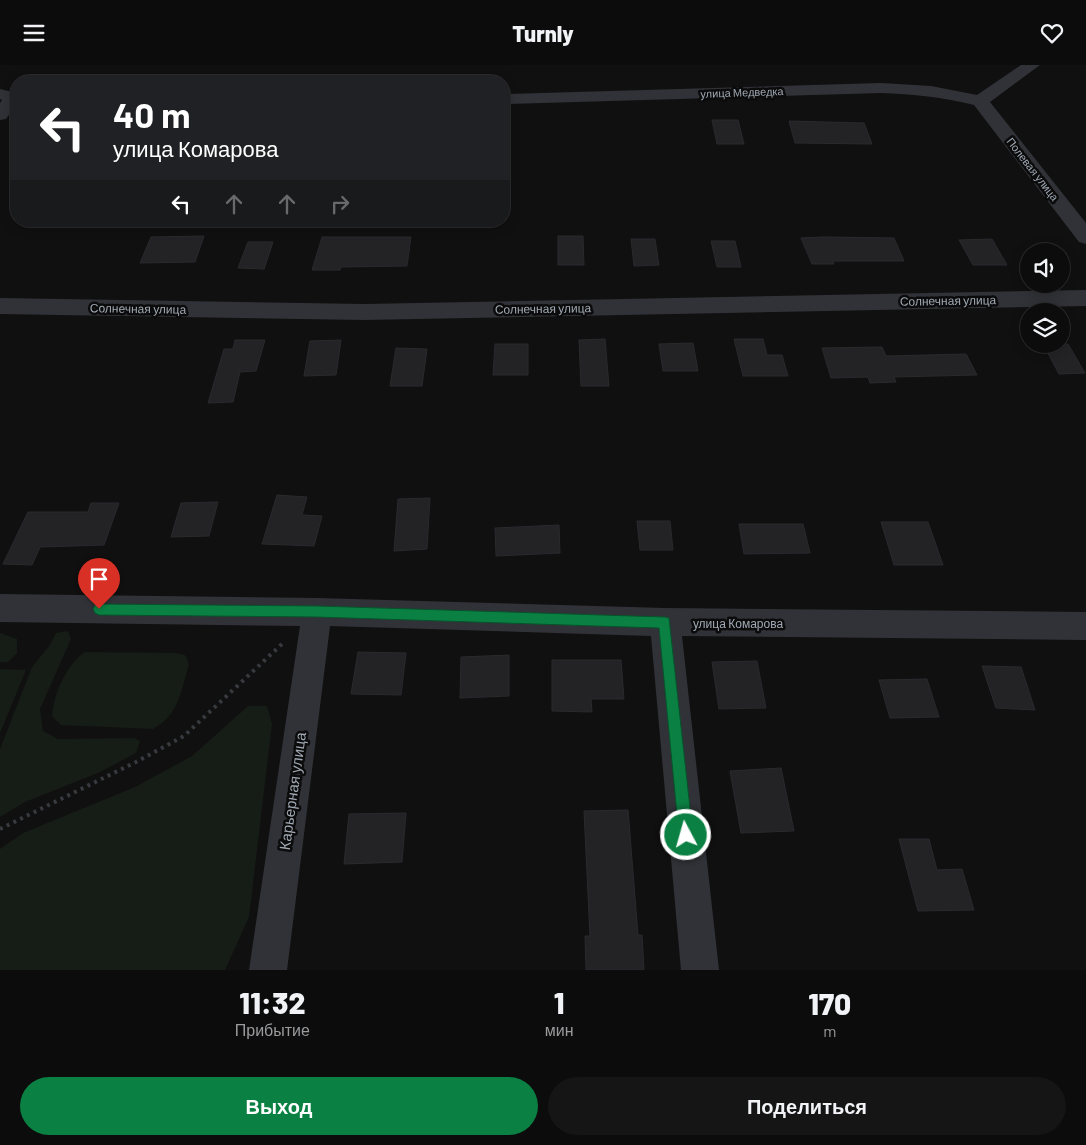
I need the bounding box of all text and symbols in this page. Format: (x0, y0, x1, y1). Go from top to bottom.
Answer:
icon: menu (20, 19, 48, 47)
icon: heart (1038, 19, 1066, 47)
text: Turnly (512, 20, 574, 46)
street label: улица Медведка (700, 84, 785, 100)
text: 40 m (113, 93, 190, 135)
icon: left (30, 95, 95, 160)
text: улица Комарова (113, 135, 278, 161)
street label: Полевая улица (1004, 135, 1062, 204)
icon: left (167, 190, 195, 218)
icon: ahead (220, 190, 248, 218)
icon: ahead (273, 190, 301, 218)
icon: right (326, 190, 354, 218)
map controls (1020, 243, 1070, 353)
button: sound (1020, 243, 1070, 293)
street label: Солнечная улица (900, 292, 997, 309)
street label: Солнечная улица (90, 300, 187, 317)
street label: Солнечная улица (495, 300, 592, 317)
button: layers (1020, 303, 1070, 353)
pin (78, 558, 120, 609)
icon: arrive (85, 565, 113, 593)
street label: улица Комарова (693, 616, 783, 631)
street label: Карьерная улица (275, 730, 309, 851)
position arrow (659, 808, 711, 860)
text: 11:32 (239, 984, 305, 1020)
text: 1 (554, 984, 564, 1020)
text: 170 (808, 985, 851, 1021)
text: Прибытие (235, 1020, 310, 1039)
text: мин (545, 1020, 574, 1039)
text: m (823, 1021, 836, 1040)
button: Выход (20, 1077, 538, 1135)
button: Поделиться (548, 1077, 1066, 1135)

